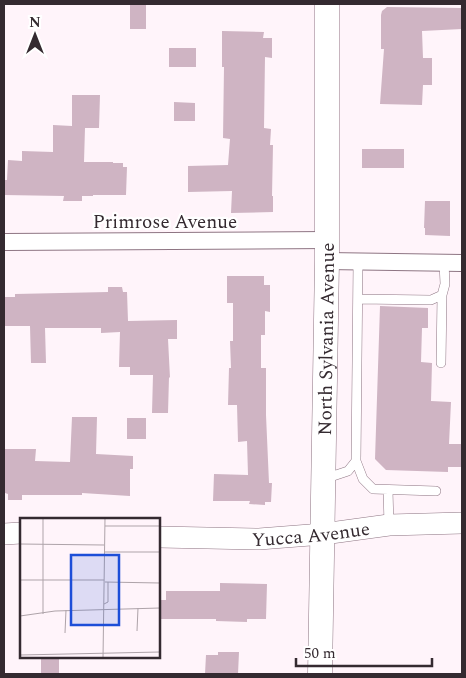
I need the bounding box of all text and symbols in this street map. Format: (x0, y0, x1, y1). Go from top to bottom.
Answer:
north arrow (10, 10, 60, 60)
text: N (29, 12, 41, 33)
street label: Primrose Avenue (93, 208, 237, 237)
street label: North Sylvania Avenue (311, 243, 343, 436)
street label: Yucca Avenue (251, 515, 372, 555)
inset map (20, 518, 160, 658)
scale bar (296, 636, 432, 668)
text: 50 m (304, 642, 336, 665)

